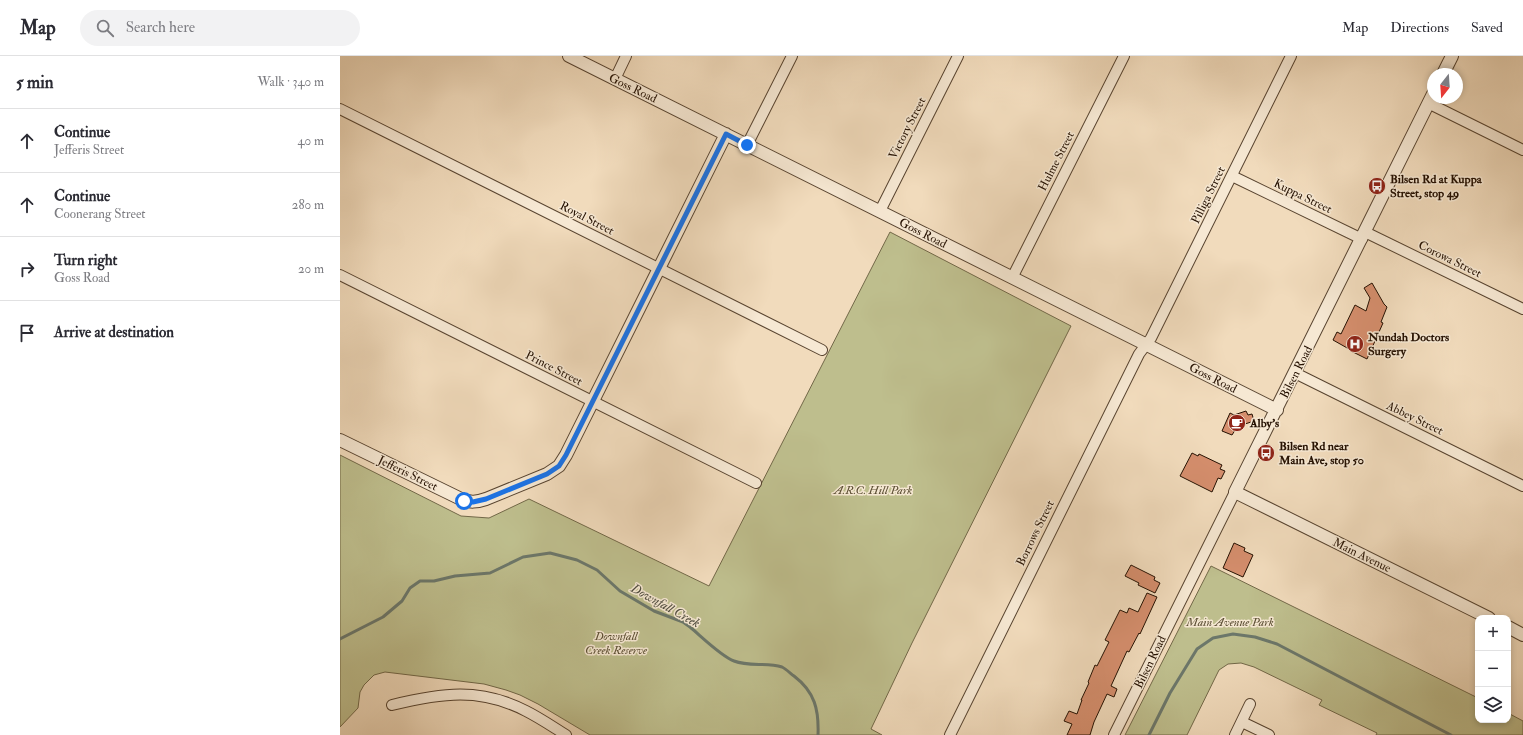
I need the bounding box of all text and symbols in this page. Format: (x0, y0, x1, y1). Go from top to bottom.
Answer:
search box (80, 10, 360, 46)
text: Map (20, 16, 56, 40)
icon: search (94, 17, 116, 39)
text: Search here (126, 18, 195, 37)
text: Map (1342, 19, 1368, 36)
text: Directions (1390, 19, 1449, 36)
text: Saved (1471, 19, 1503, 36)
north arrow (1427, 68, 1463, 104)
street label: Goss Road (606, 70, 659, 107)
text: 5 min (16, 72, 54, 93)
text: Walk · 340 m (258, 74, 324, 90)
street label: Victory Street (885, 95, 929, 162)
text: Continue (54, 123, 110, 142)
street label: Hulme Street (1035, 129, 1078, 193)
icon: ahead (16, 130, 38, 152)
text: 40 m (298, 133, 324, 149)
route end (738, 136, 756, 154)
text: Jefferis Street (54, 142, 124, 158)
street label: Pilliga Street (1188, 164, 1229, 226)
place label: Bilsen Rd at Kuppa Street, stop 49 (1390, 172, 1483, 201)
street label: Kuppa Street (1271, 176, 1334, 217)
bus stop icon: Bilsen Rd at Kuppa Street, stop 49 (1367, 176, 1387, 196)
text: Continue (54, 187, 110, 206)
icon: ahead (16, 194, 38, 216)
text: 280 m (292, 197, 324, 213)
street label: Royal Street (557, 198, 617, 239)
text: Coonerang Street (54, 206, 146, 222)
street label: Goss Road (896, 215, 949, 252)
street label: Corowa Street (1416, 238, 1484, 281)
text: Turn right (54, 251, 117, 270)
icon: right (16, 258, 38, 280)
text: 20 m (298, 261, 324, 277)
text: Goss Road (54, 270, 110, 286)
icon: arrive (16, 322, 38, 344)
text: Arrive at destination (54, 323, 174, 342)
place label: Nundah Doctors Surgery (1367, 330, 1449, 359)
hospital icon: Nundah Doctors Surgery (1345, 334, 1365, 354)
street label: Bilsen Road (1277, 343, 1316, 401)
street label: Prince Street (523, 348, 585, 389)
street label: Goss Road (1186, 360, 1239, 397)
street label: Abbey Street (1383, 398, 1446, 439)
cafe icon: Alby's (1227, 413, 1247, 433)
place label: Alby's (1249, 416, 1279, 431)
place label: Bilsen Rd near Main Ave, stop 50 (1278, 439, 1364, 468)
bus stop icon: Bilsen Rd near Main Ave, stop 50 (1256, 443, 1276, 463)
street label: Jefferis Street (374, 452, 440, 494)
park label: A.R.C. Hill Park (832, 483, 912, 498)
route start (455, 492, 473, 510)
street label: Borrows Street (1013, 498, 1058, 569)
street label: Main Avenue (1330, 535, 1393, 576)
water label: Downfall Creek (627, 580, 703, 631)
park label: Main Avenue Park (1185, 615, 1274, 630)
map controls (1475, 615, 1511, 723)
button: + (1475, 615, 1511, 651)
park label: Downfall Creek Reserve (585, 629, 648, 658)
street label: Bilsen Road (1131, 633, 1170, 691)
button: − (1475, 651, 1511, 687)
button: layers (1475, 687, 1511, 723)

